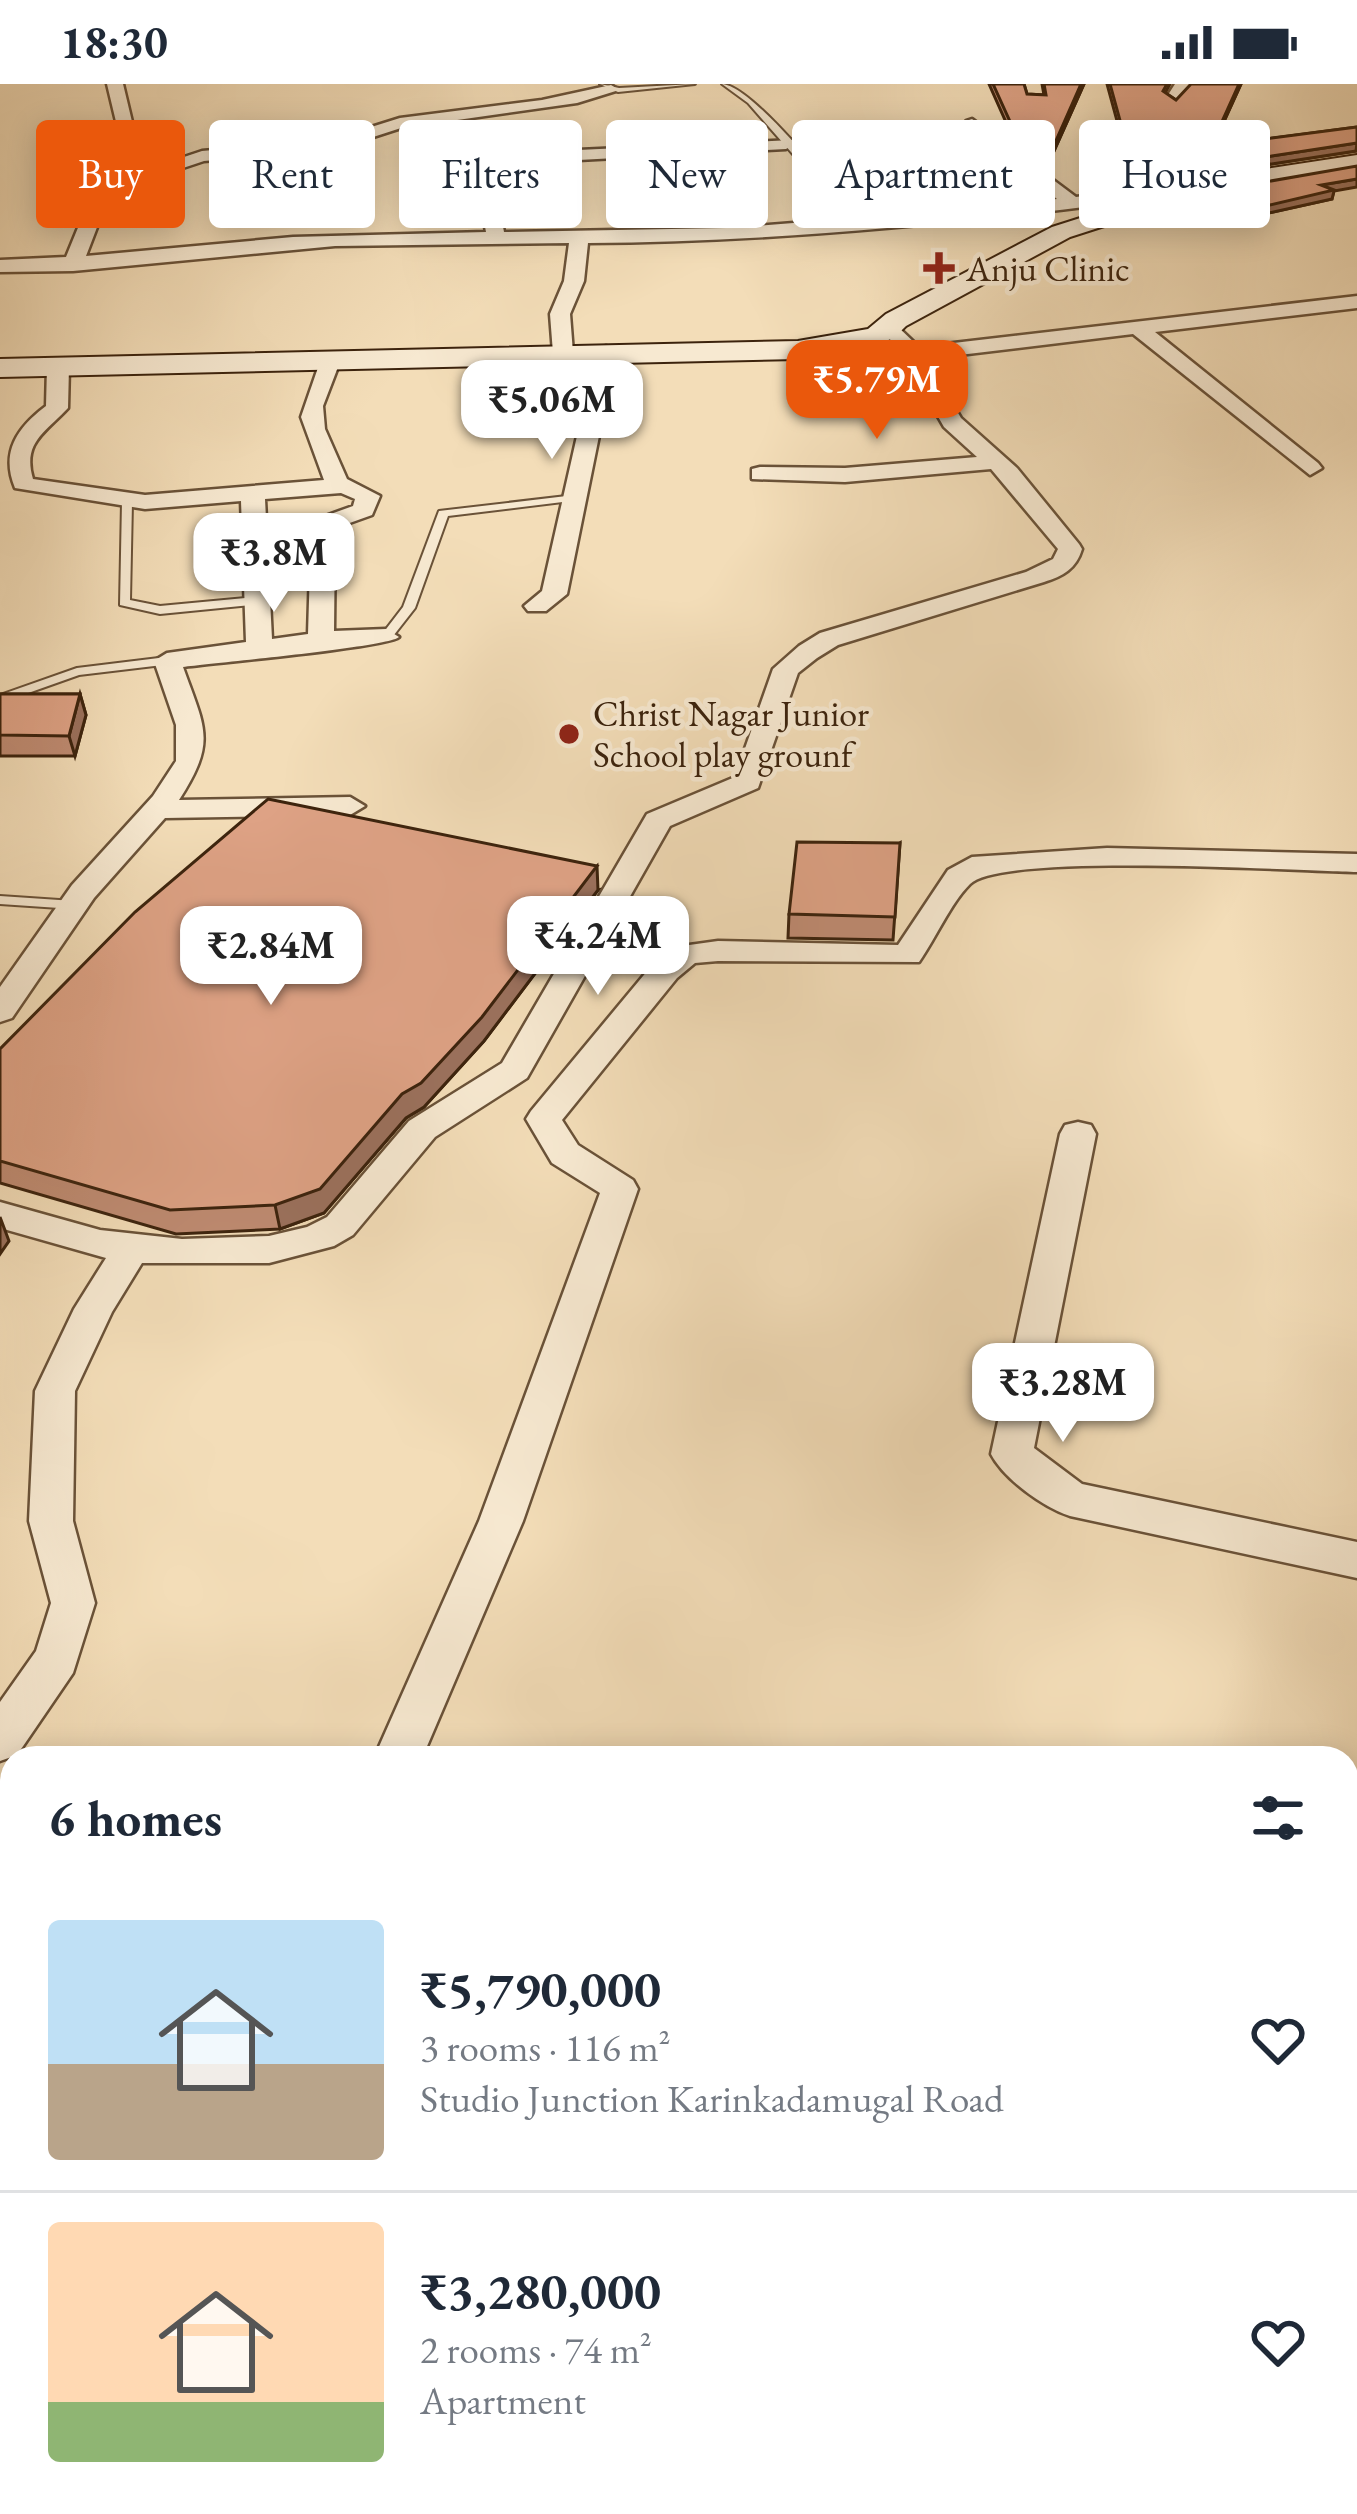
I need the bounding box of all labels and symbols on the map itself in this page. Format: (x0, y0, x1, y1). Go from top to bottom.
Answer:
place label: Anju Clinic (965, 245, 1130, 292)
marker: Anju Clinic (923, 252, 955, 284)
pin: ₹5.79M (779, 340, 975, 442)
pin: ₹5.06M (454, 360, 650, 462)
pin: ₹3.8M (190, 513, 358, 615)
place label: Christ Nagar Junior School play grounf (593, 690, 869, 778)
marker: Christ Nagar Junior School play grounf (556, 721, 582, 747)
pin: ₹4.24M (500, 896, 696, 998)
pin: ₹2.84M (173, 906, 369, 1008)
pin: ₹3.28M (965, 1343, 1161, 1445)

